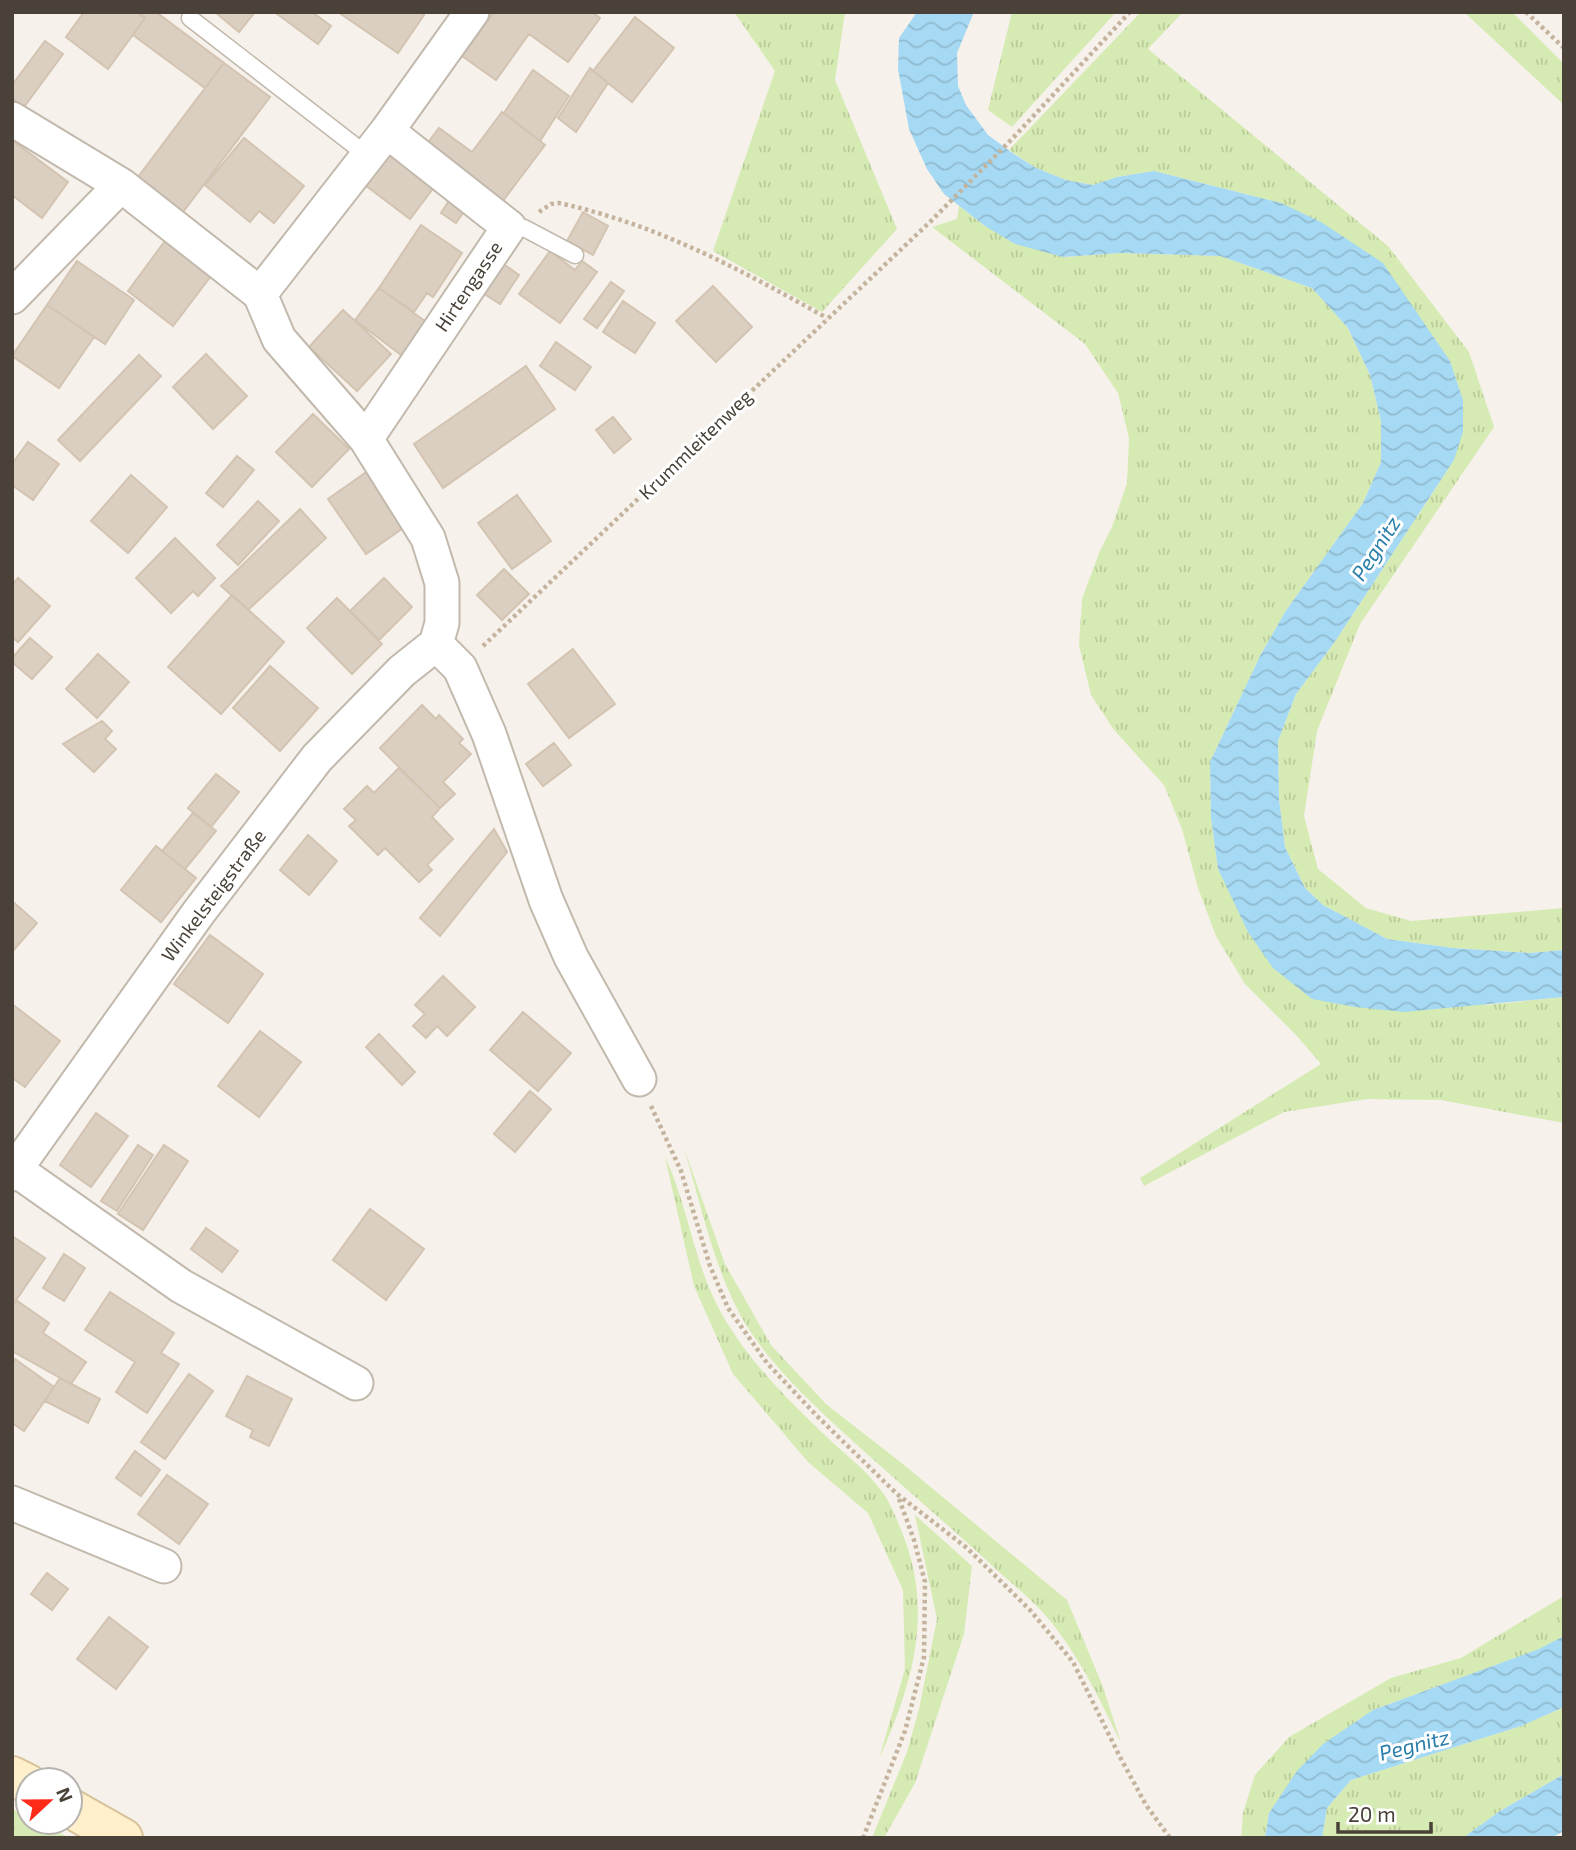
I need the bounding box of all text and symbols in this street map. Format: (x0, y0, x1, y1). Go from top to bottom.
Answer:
street label: Hirtengasse (429, 236, 507, 336)
street label: Krummleitenweg (634, 384, 757, 504)
water label: Pegnitz (1345, 511, 1405, 585)
street label: Winkelsteigstraße (156, 824, 270, 966)
water label: Pegnitz (1376, 1723, 1452, 1765)
north arrow (14, 1766, 84, 1836)
text: N (52, 1784, 78, 1805)
scale bar (1338, 1790, 1431, 1834)
text: 20 m (1348, 1801, 1396, 1826)

